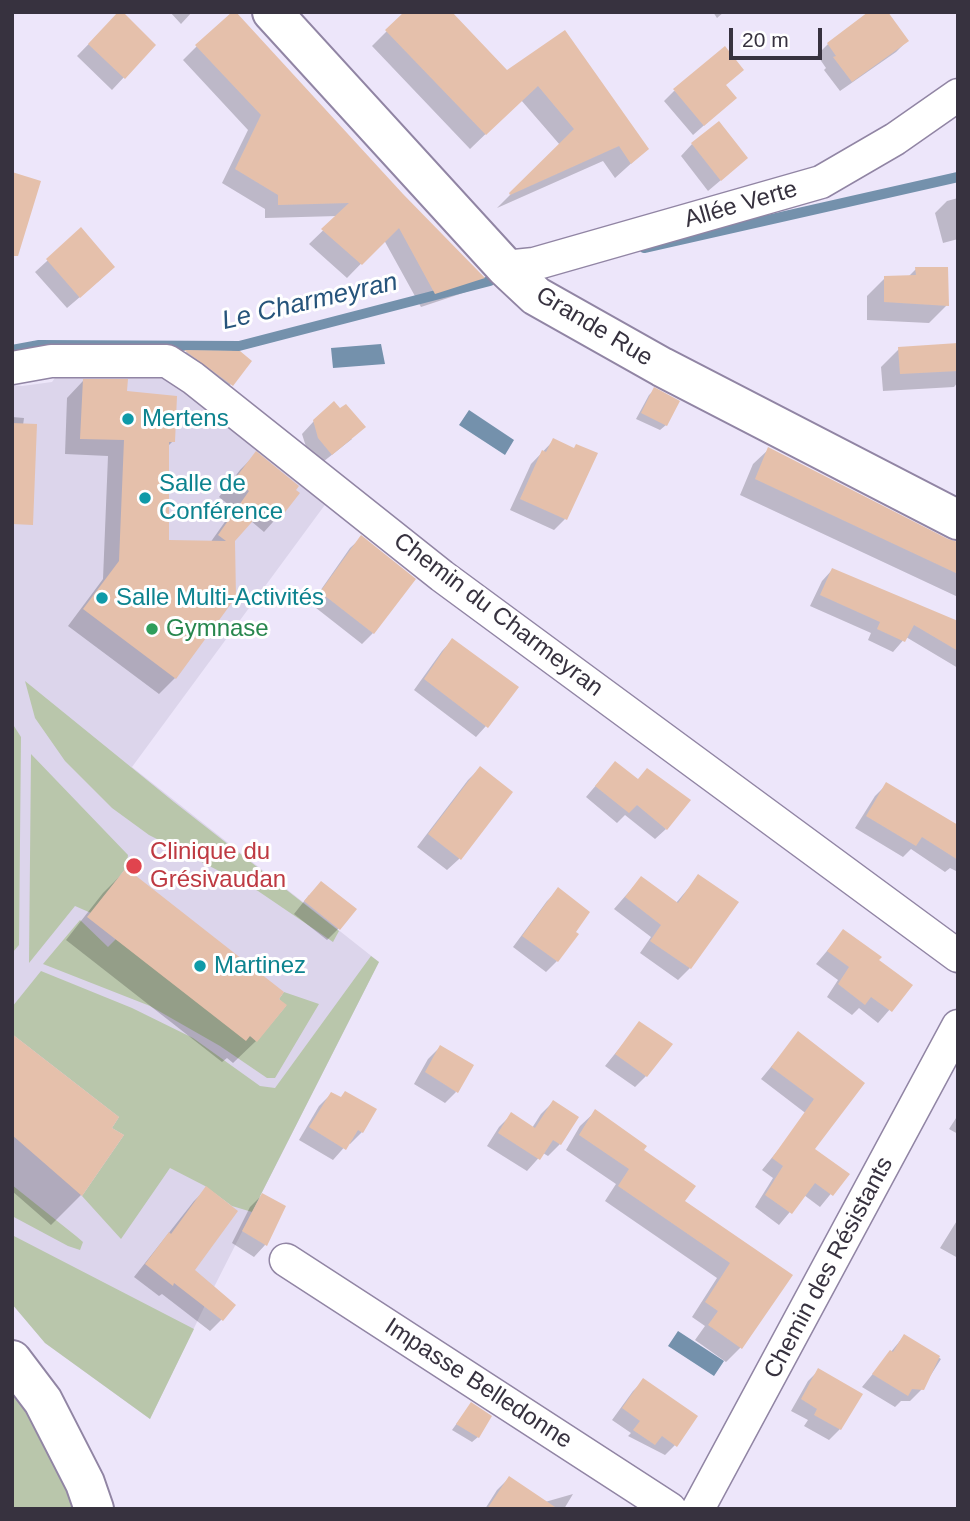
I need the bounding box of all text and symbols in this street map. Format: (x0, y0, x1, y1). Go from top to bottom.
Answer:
scale bar (732, 14, 825, 58)
text: 20 m (742, 28, 789, 51)
street label: Allée Verte (681, 175, 801, 235)
water label: Le Charmeyran (219, 267, 401, 337)
street label: Grande Rue (531, 281, 657, 373)
place label: Mertens (142, 405, 229, 433)
marker: Mertens (120, 411, 136, 427)
place label: Salle de Conférence (159, 470, 283, 526)
marker: Salle de Conférence (137, 490, 153, 506)
street label: Chemin du Charmeyran (388, 527, 608, 703)
place label: Salle Multi-Activités (116, 584, 324, 612)
marker: Salle Multi-Activités (94, 590, 110, 606)
place label: Gymnase (166, 615, 269, 643)
marker: Gymnase (144, 621, 160, 637)
place label: Clinique du Grésivaudan (150, 838, 286, 894)
marker: Clinique du Grésivaudan (124, 856, 144, 876)
place label: Martinez (214, 952, 306, 980)
marker: Martinez (192, 958, 208, 974)
street label: Chemin des Résistants (758, 1152, 900, 1384)
street label: Impasse Belledonne (379, 1313, 577, 1455)

